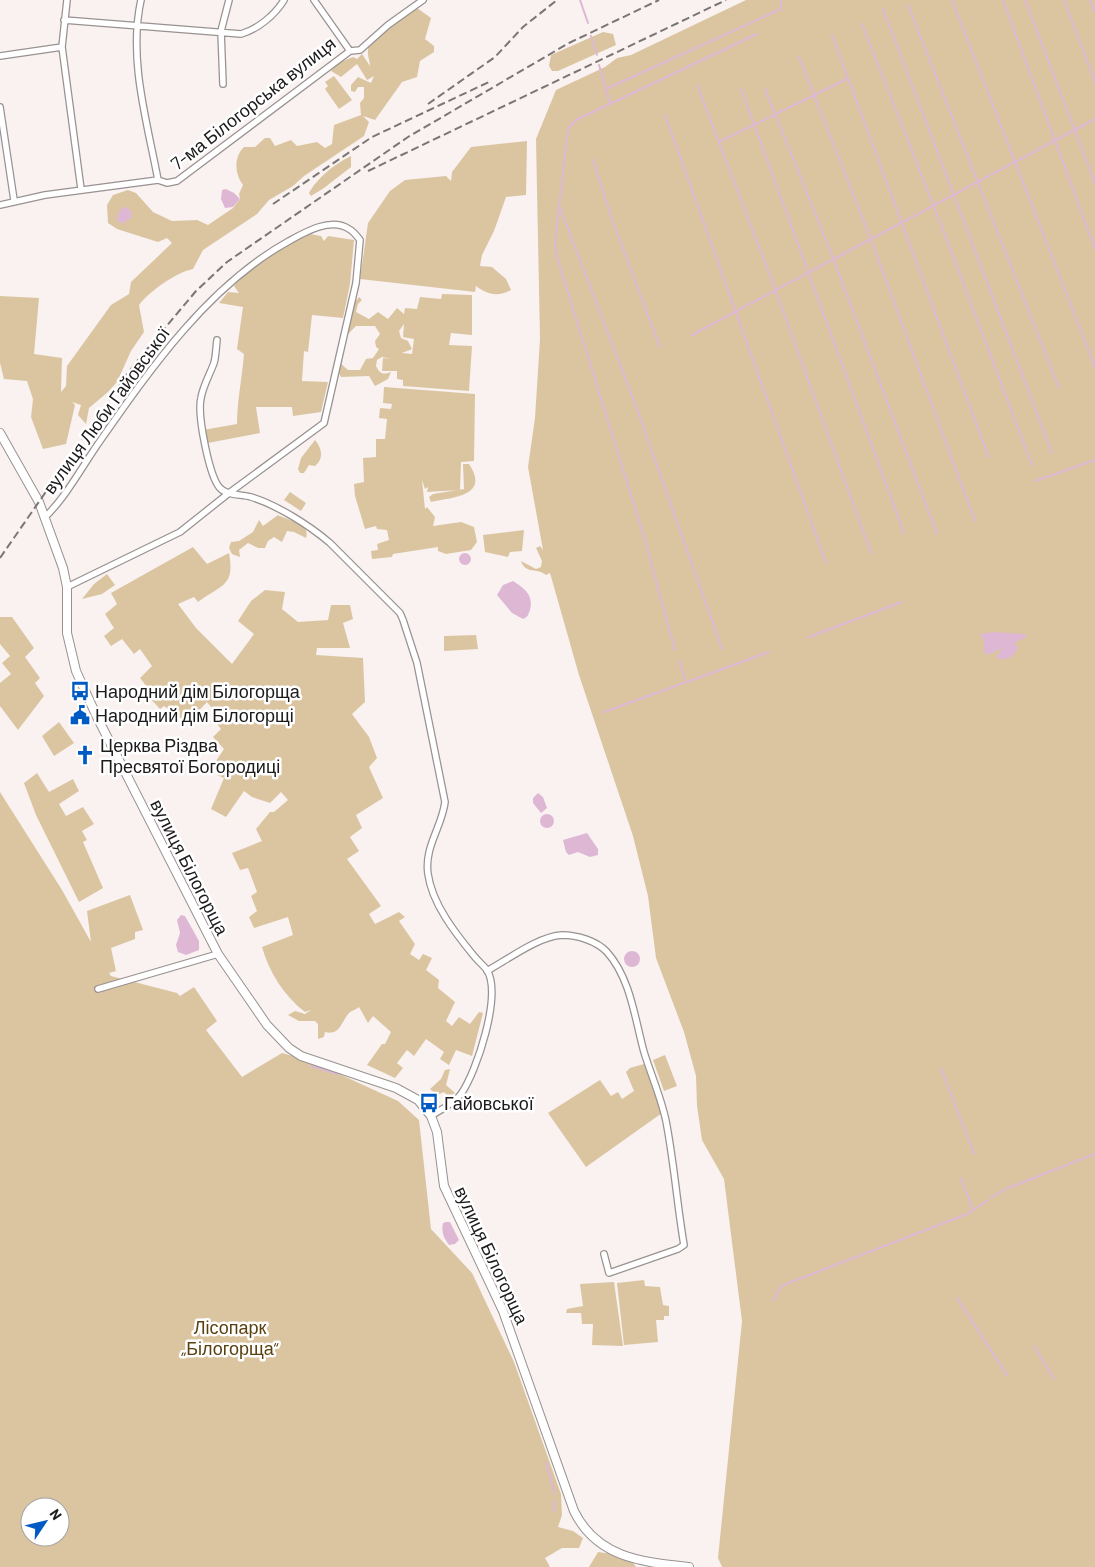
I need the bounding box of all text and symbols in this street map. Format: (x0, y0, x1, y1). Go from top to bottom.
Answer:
street label: 7-ма Білогорська вулиця (166, 32, 340, 174)
street label: вулиця Люби Гайовської (38, 322, 174, 498)
bus stop icon: Народний дім Білогорща (69, 680, 91, 702)
place label: Народний дім Білогорща (95, 680, 301, 702)
public building icon: Народний дім Білогорщі (69, 704, 91, 726)
place label: Народний дім Білогорщі (95, 704, 294, 726)
place label: Церква Різдва Пресвятої Богородиці (100, 734, 280, 777)
church icon: Церква Різдва Пресвятої Богородиці (74, 744, 96, 766)
street label: вулиця Білогорща (146, 795, 234, 939)
bus stop icon: Гайовської (418, 1092, 440, 1114)
place label: Гайовської (444, 1092, 534, 1114)
street label: вулиця Білогорща (450, 1183, 534, 1328)
park label: Лісопарк „Білогорща“ (181, 1316, 279, 1359)
north arrow (20, 1497, 70, 1547)
text: N (46, 1506, 66, 1523)

